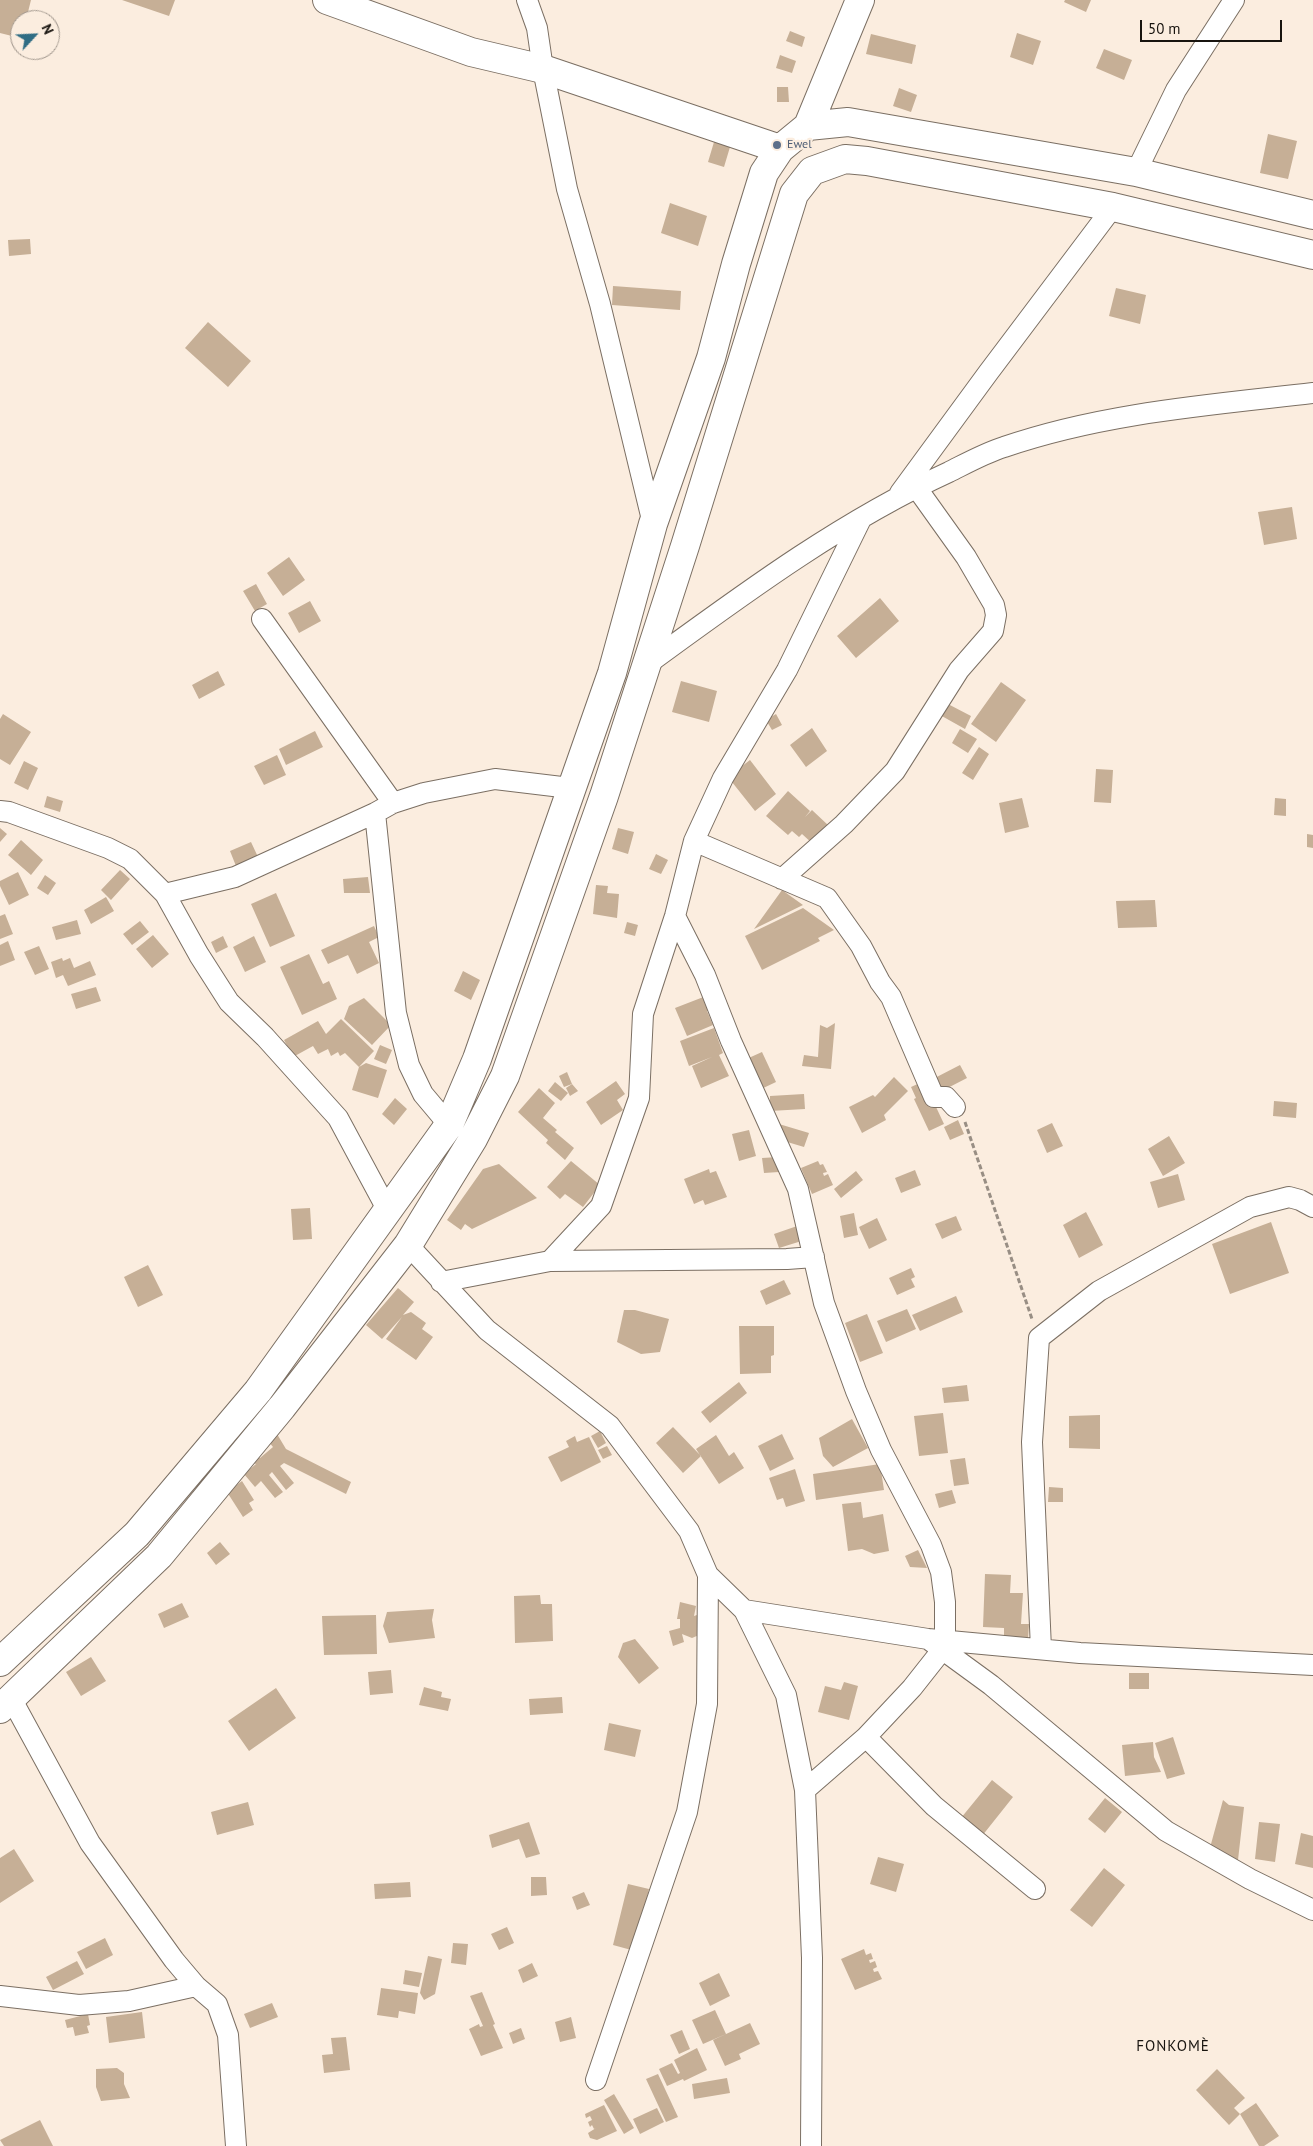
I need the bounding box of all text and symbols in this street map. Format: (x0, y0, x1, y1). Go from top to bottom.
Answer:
north arrow (10, 10, 60, 60)
scale bar (1143, 10, 1286, 42)
text: 50 m (1148, 19, 1181, 38)
text: N (38, 21, 58, 37)
place label: Ewel (787, 138, 812, 152)
marker: Ewel (771, 139, 783, 151)
district label: FONKOMÈ (1135, 2038, 1211, 2056)

